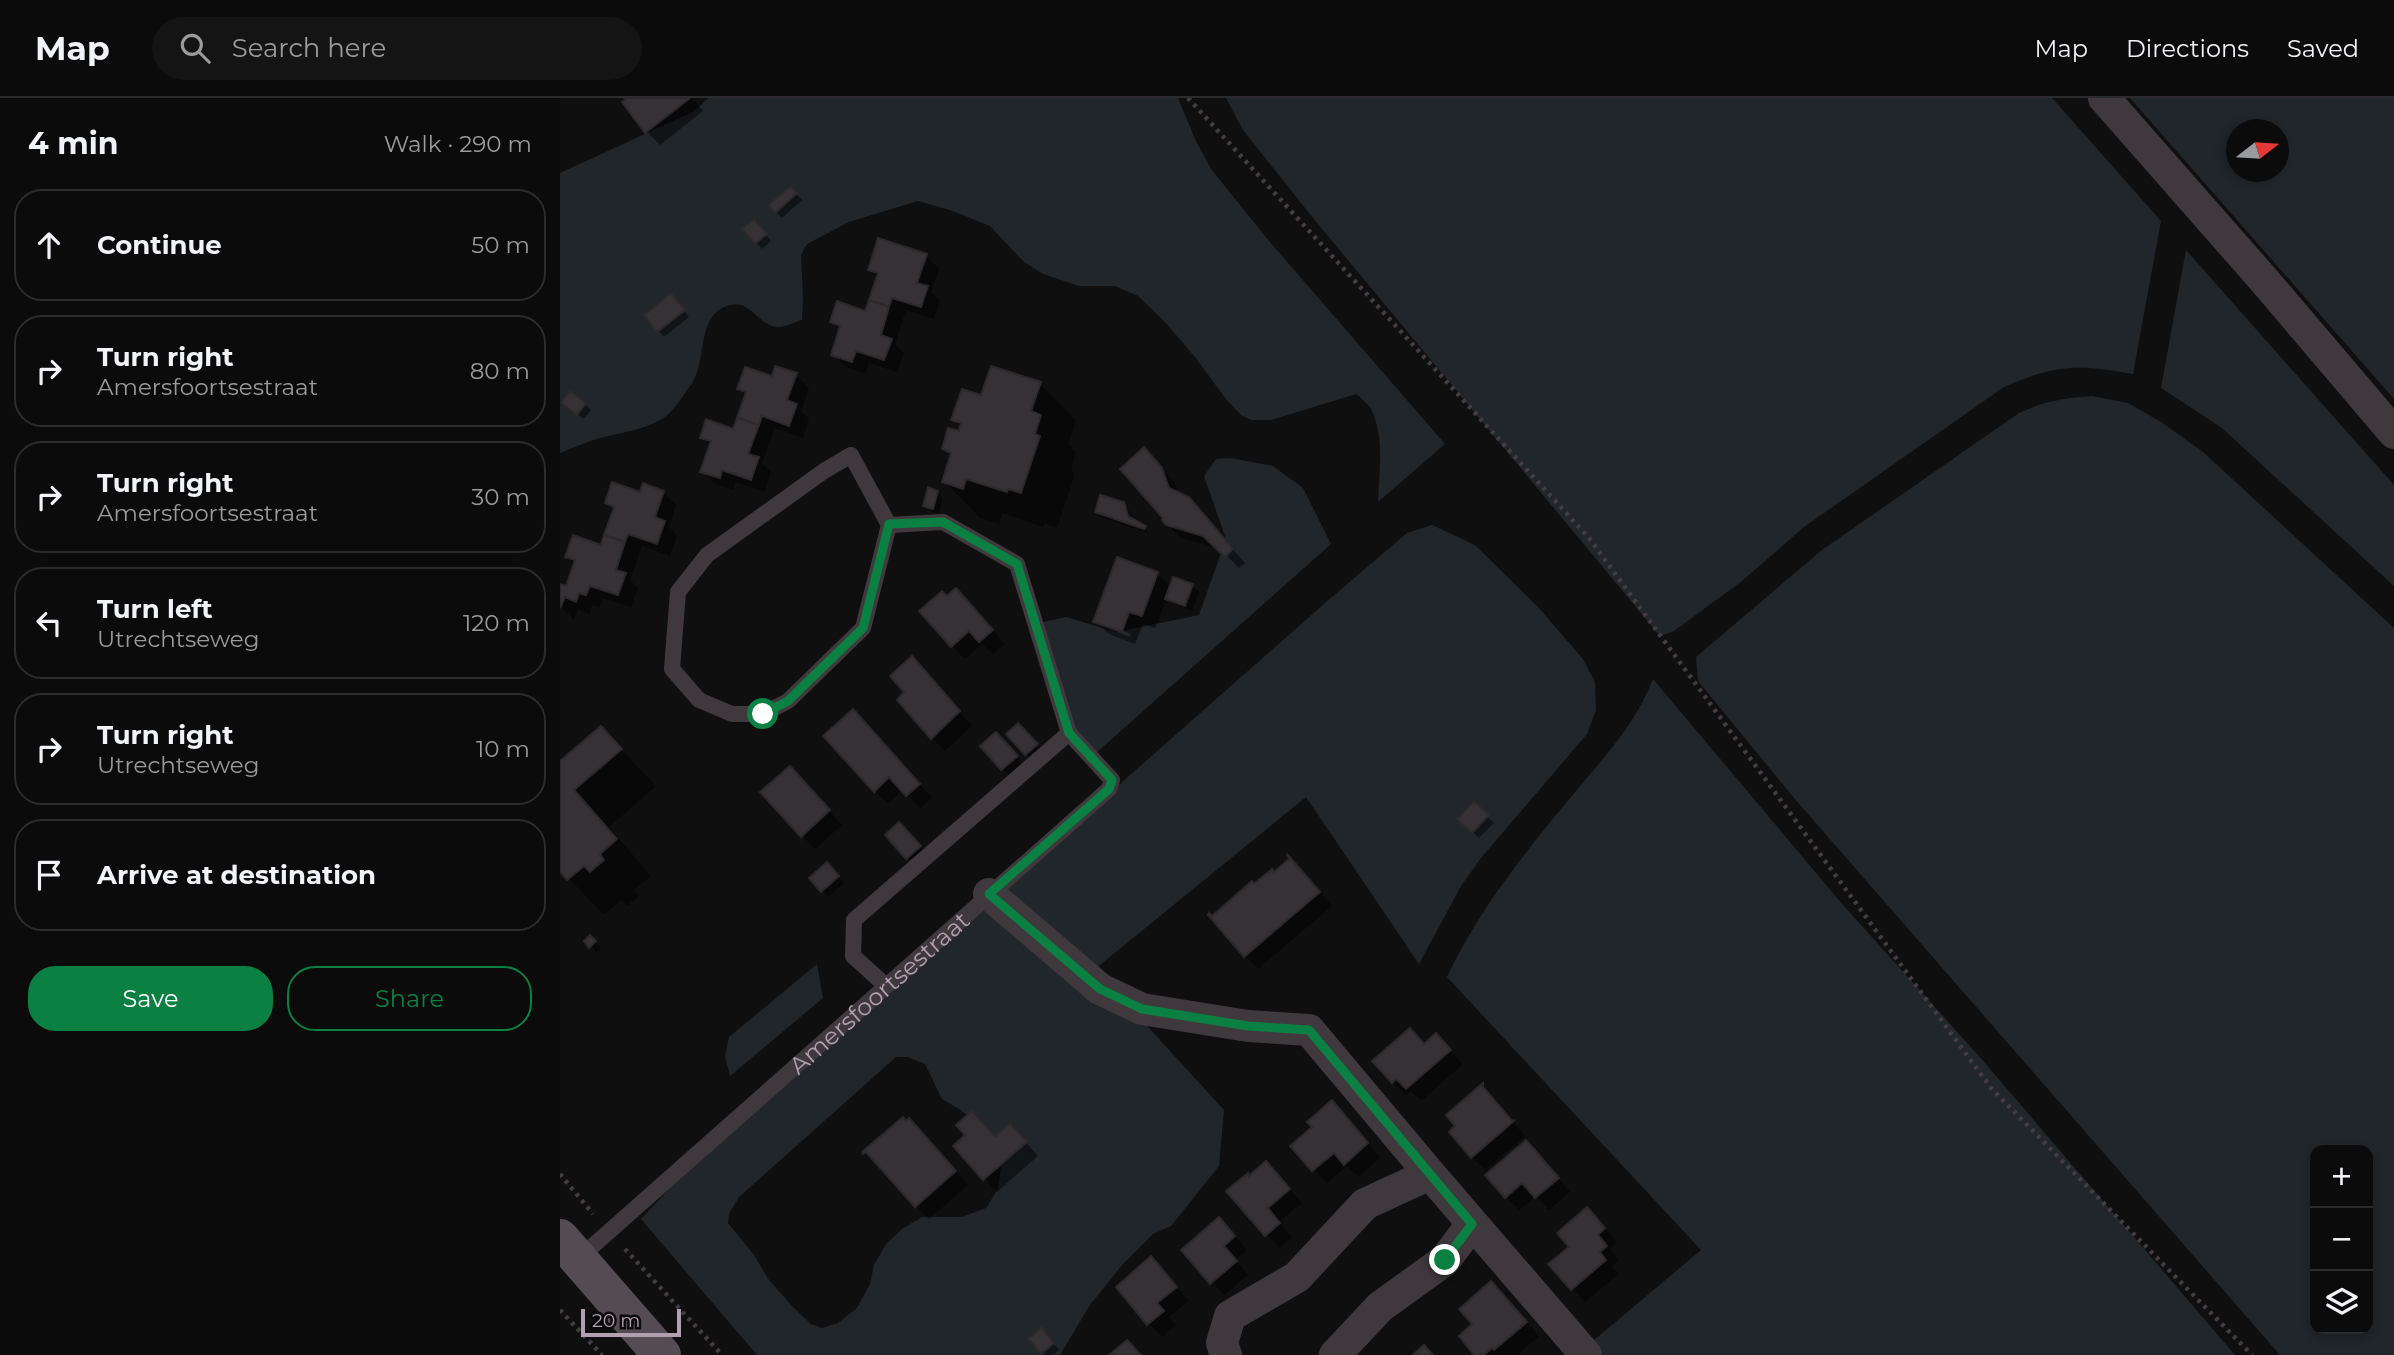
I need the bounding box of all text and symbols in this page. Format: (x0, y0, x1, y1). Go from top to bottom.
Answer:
search box (152, 17, 642, 80)
text: Map (35, 28, 110, 68)
icon: search (176, 29, 214, 67)
text: Search here (232, 32, 386, 64)
text: Map (2035, 34, 2088, 63)
text: Directions (2126, 34, 2249, 63)
text: Saved (2287, 34, 2359, 63)
north arrow (2226, 119, 2289, 182)
text: 4 min (28, 125, 118, 162)
text: Walk · 290 m (384, 130, 532, 158)
icon: ahead (30, 226, 68, 264)
text: Continue (97, 229, 222, 261)
text: 50 m (471, 231, 530, 259)
text: Turn right (97, 341, 233, 373)
icon: right (30, 352, 68, 390)
text: 80 m (470, 357, 530, 385)
text: Amersfoortsestraat (97, 373, 318, 401)
text: Turn right (97, 467, 233, 499)
icon: right (30, 478, 68, 516)
text: 30 m (471, 483, 530, 511)
text: Amersfoortsestraat (97, 499, 318, 527)
text: Turn left (97, 593, 213, 625)
icon: left (30, 604, 68, 642)
text: 120 m (463, 609, 530, 637)
text: Utrechtseweg (97, 625, 259, 653)
route start (747, 698, 778, 729)
text: Turn right (97, 719, 233, 751)
icon: right (30, 730, 68, 768)
text: 10 m (476, 735, 530, 763)
text: Utrechtseweg (97, 751, 259, 779)
icon: arrive (30, 856, 68, 894)
text: Arrive at destination (97, 859, 376, 891)
street label: Amersfoortsestraat (783, 905, 975, 1080)
button: Save (28, 966, 273, 1031)
button: Share (287, 966, 532, 1031)
map controls (2310, 1145, 2373, 1334)
button: + (2310, 1145, 2373, 1208)
button: − (2310, 1208, 2373, 1271)
route end (1429, 1244, 1460, 1275)
button: layers (2310, 1271, 2373, 1334)
scale bar (581, 1306, 681, 1338)
text: 20 m (592, 1309, 640, 1332)

